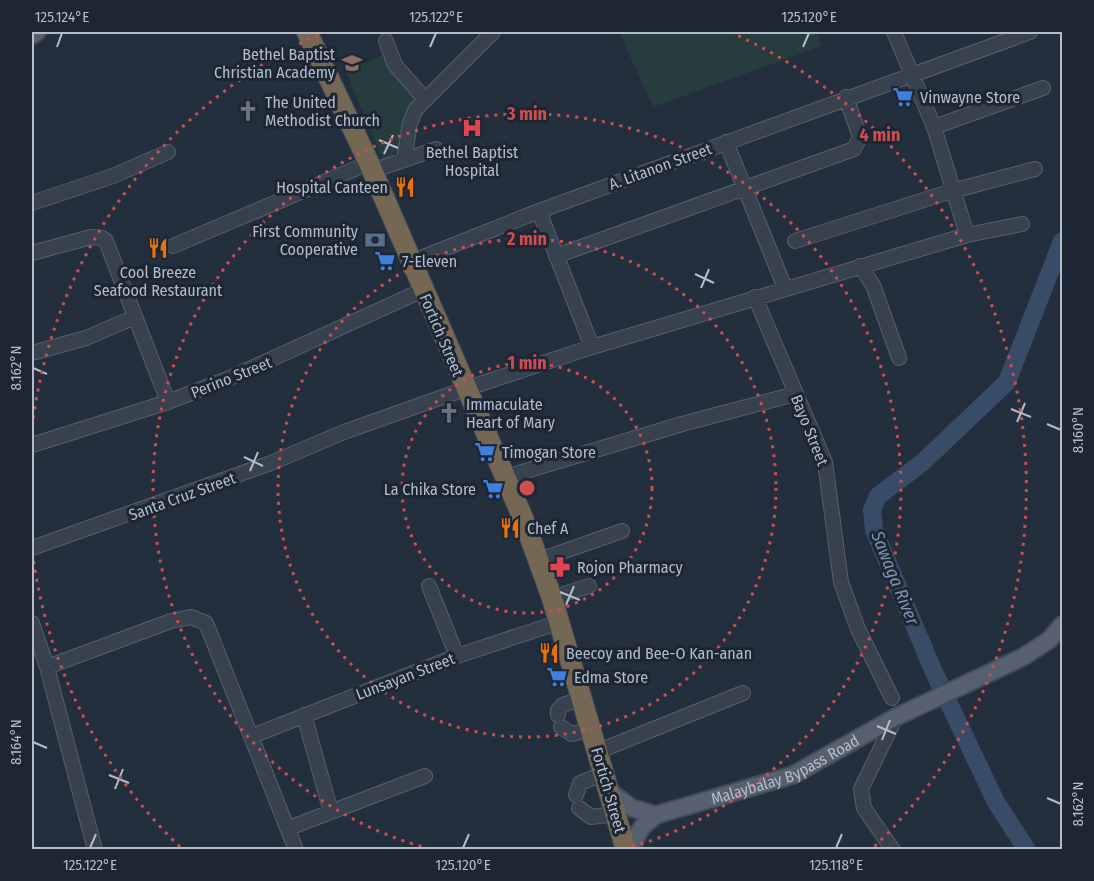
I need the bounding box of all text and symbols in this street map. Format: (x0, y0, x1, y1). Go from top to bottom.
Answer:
text: 125.124°E (35, 8, 89, 26)
text: 125.122°E (409, 8, 463, 26)
text: 125.120°E (781, 8, 837, 26)
place label: Bethel Baptist Christian Academy (214, 45, 336, 82)
school or university icon: Bethel Baptist Christian Academy (340, 51, 364, 75)
supermarket icon: Vinwayne Store (891, 85, 915, 109)
place label: Vinwayne Store (920, 88, 1020, 107)
place label: The United Methodist Church (265, 93, 380, 130)
church icon: The United Methodist Church (236, 99, 260, 123)
text: 3 min (506, 103, 547, 125)
hospital icon: Bethel Baptist Hospital (460, 116, 484, 140)
text: 4 min (860, 124, 900, 146)
street label: A. Litanon Street (606, 139, 715, 194)
place label: Bethel Baptist Hospital (426, 143, 519, 180)
restaurant icon: Hospital Canteen (393, 175, 417, 199)
place label: Hospital Canteen (276, 178, 388, 197)
place label: First Community Cooperative (252, 222, 359, 259)
bank icon: First Community Cooperative (363, 228, 387, 252)
text: 2 min (506, 228, 547, 250)
restaurant icon: Cool Breeze Seafood Restaurant (146, 236, 170, 260)
supermarket icon: 7-Eleven (373, 249, 397, 273)
place label: 7-Eleven (402, 252, 457, 271)
place label: Cool Breeze Seafood Restaurant (94, 263, 223, 300)
street label: Fortich Street (416, 291, 468, 380)
text: 8.162°N (7, 345, 25, 391)
street label: Perino Street (188, 352, 275, 402)
text: 1 min (507, 352, 547, 374)
street label: Bayo Street (787, 392, 833, 469)
place label: Immaculate Heart of Mary (466, 395, 556, 432)
church icon: Immaculate Heart of Mary (437, 401, 461, 425)
text: 8.160°N (1069, 407, 1087, 453)
supermarket icon: Timogan Store (473, 440, 497, 464)
place label: Timogan Store (502, 443, 596, 462)
street label: Santa Cruz Street (126, 468, 239, 525)
supermarket icon: La Chika Store (481, 477, 505, 501)
centre of rings (517, 478, 537, 498)
place label: La Chika Store (384, 480, 476, 499)
restaurant icon: Chef A (498, 516, 522, 540)
place label: Chef A (527, 519, 569, 538)
water label: Sawaga River (866, 527, 924, 629)
pharmacy icon: Rojon Pharmacy (548, 555, 572, 579)
place label: Rojon Pharmacy (577, 558, 683, 577)
restaurant icon: Beecoy and Bee-O Kan-anan (537, 641, 561, 665)
place label: Beecoy and Bee-O Kan-anan (566, 644, 752, 663)
street label: Lunsayan Street (353, 649, 458, 704)
supermarket icon: Edma Store (545, 665, 569, 689)
place label: Edma Store (574, 668, 648, 687)
text: 8.164°N (7, 719, 25, 765)
street label: Malaybalay Bypass Road (709, 731, 862, 808)
street label: Fortich Street (587, 745, 630, 836)
text: 8.162°N (1069, 781, 1087, 827)
text: 125.122°E (63, 856, 117, 874)
text: 125.120°E (435, 856, 491, 874)
text: 125.118°E (809, 856, 863, 874)

